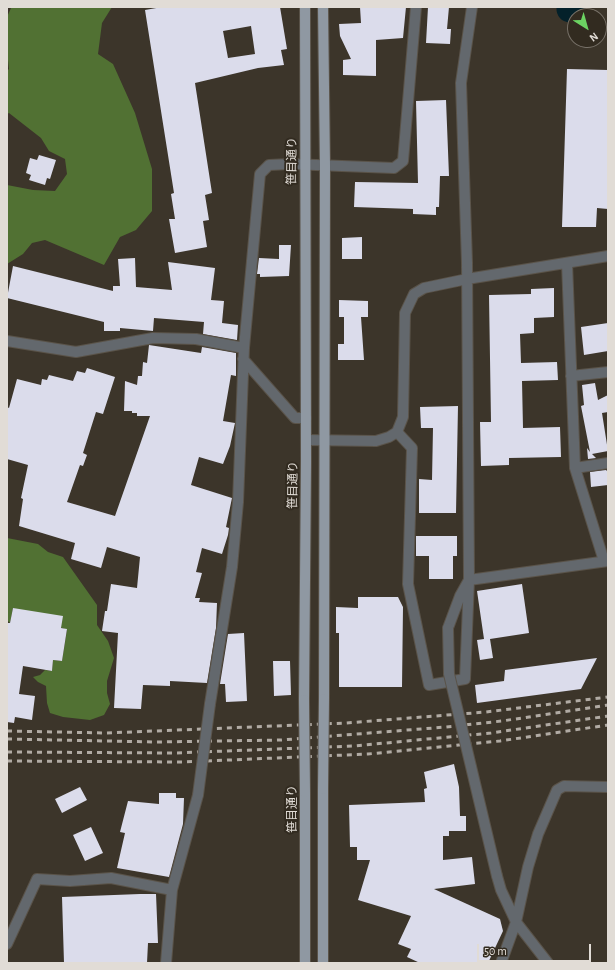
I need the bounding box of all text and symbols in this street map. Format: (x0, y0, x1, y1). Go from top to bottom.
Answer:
north arrow (567, 8, 607, 48)
text: N (588, 30, 600, 44)
street label: 笹目通り (284, 137, 300, 185)
street label: 笹目通り (285, 461, 301, 509)
street label: 笹目通り (285, 785, 299, 833)
scale bar (479, 936, 593, 962)
text: 50 m (484, 945, 507, 957)

